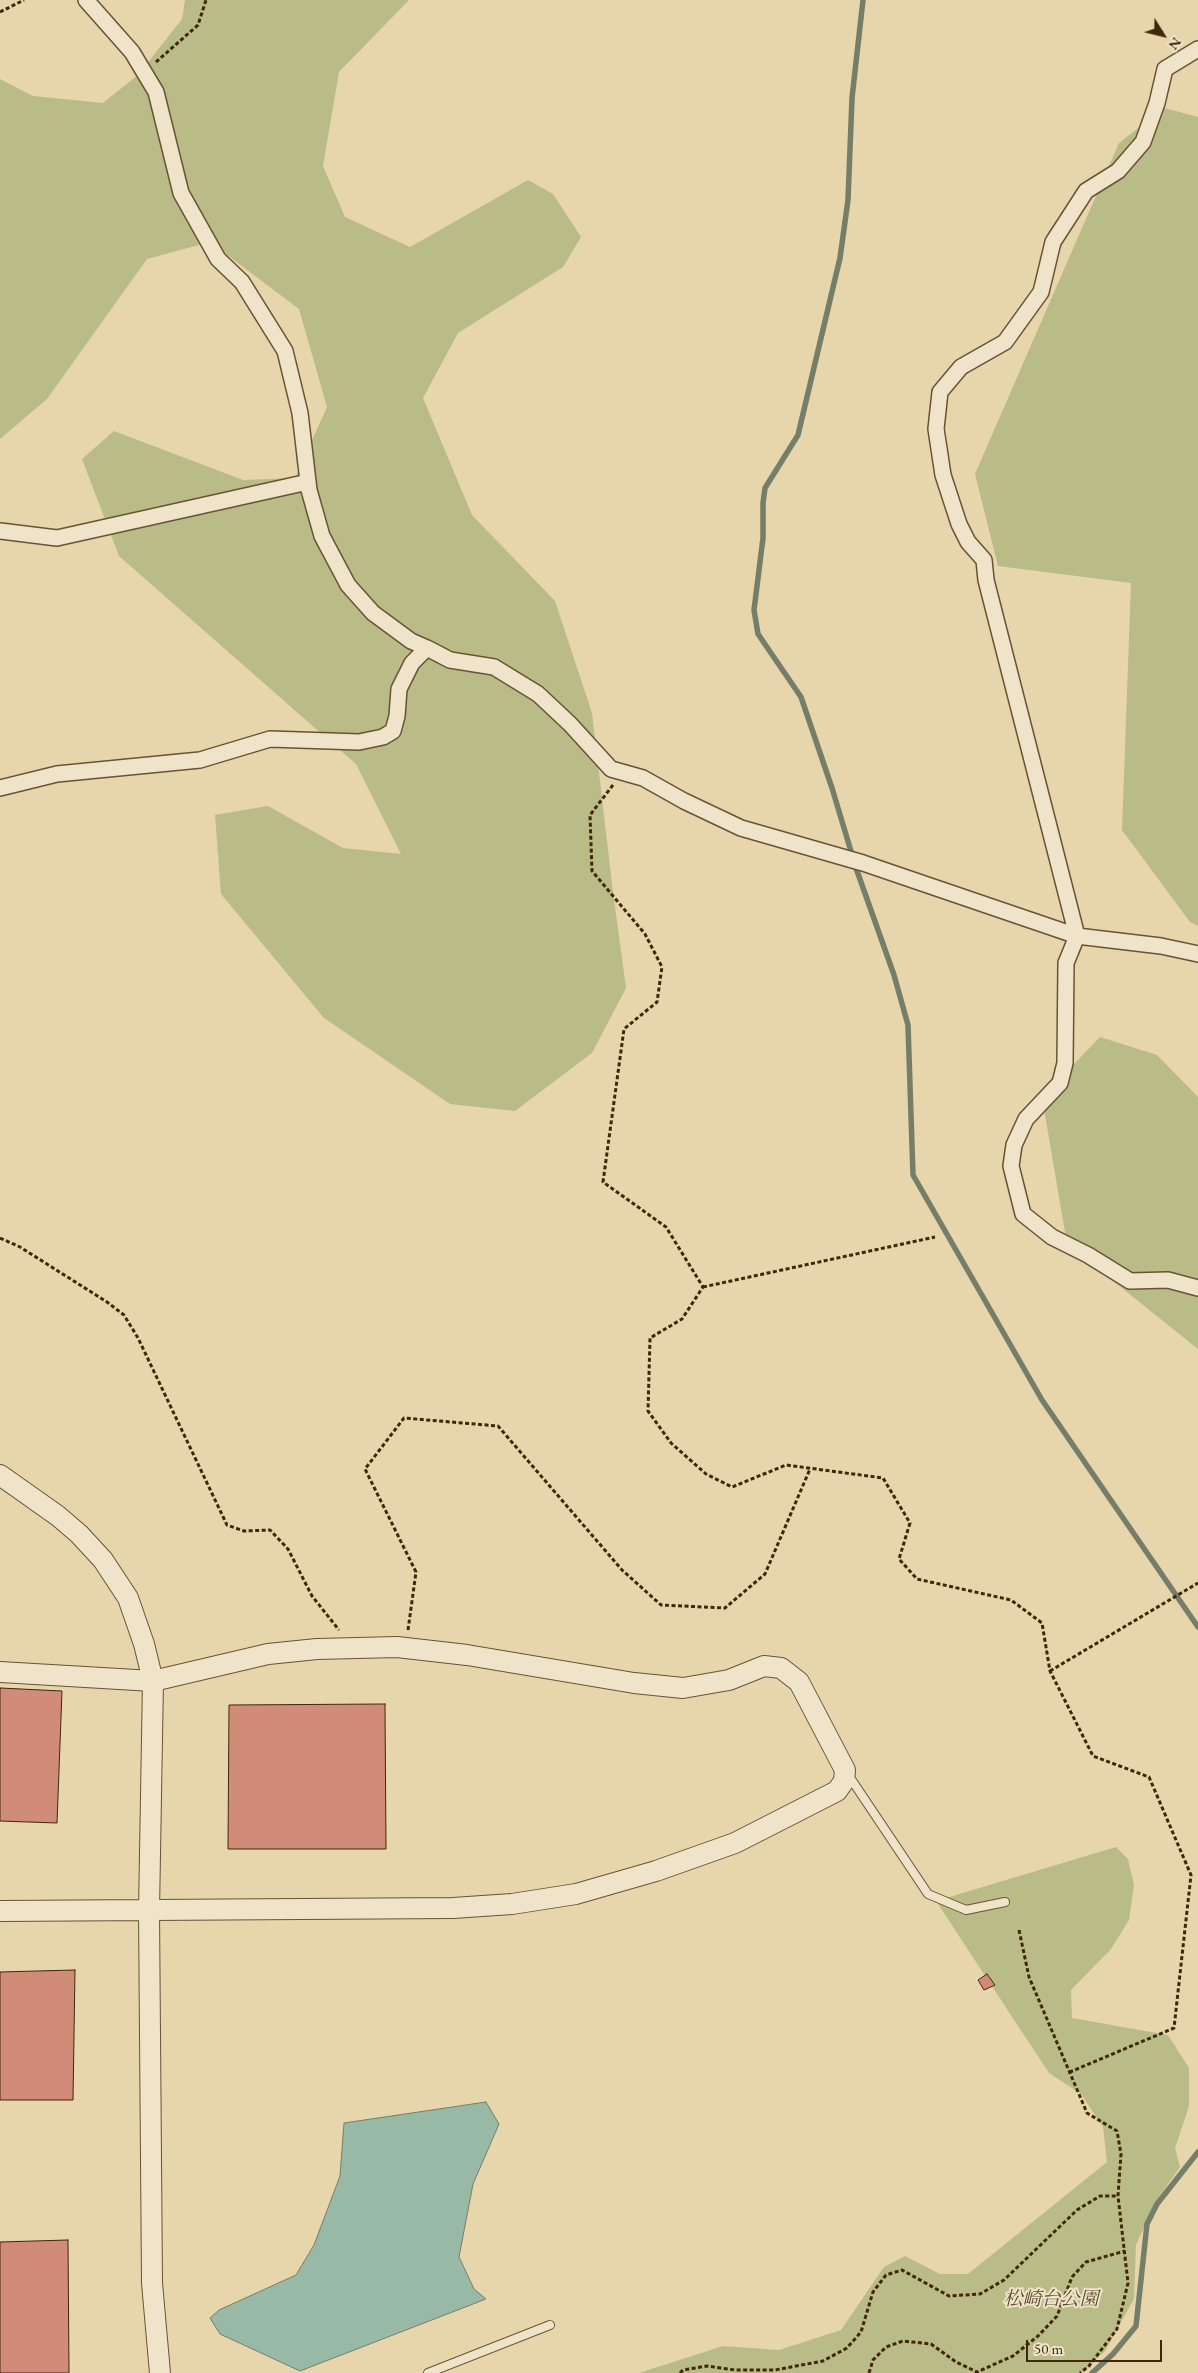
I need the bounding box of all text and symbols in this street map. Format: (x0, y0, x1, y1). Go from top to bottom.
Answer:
north arrow (1138, 10, 1188, 60)
text: N (1165, 34, 1186, 54)
park label: 松崎台公園 (1004, 2289, 1098, 2311)
scale bar (1028, 2330, 1164, 2362)
text: 50 m (1034, 2339, 1063, 2358)

